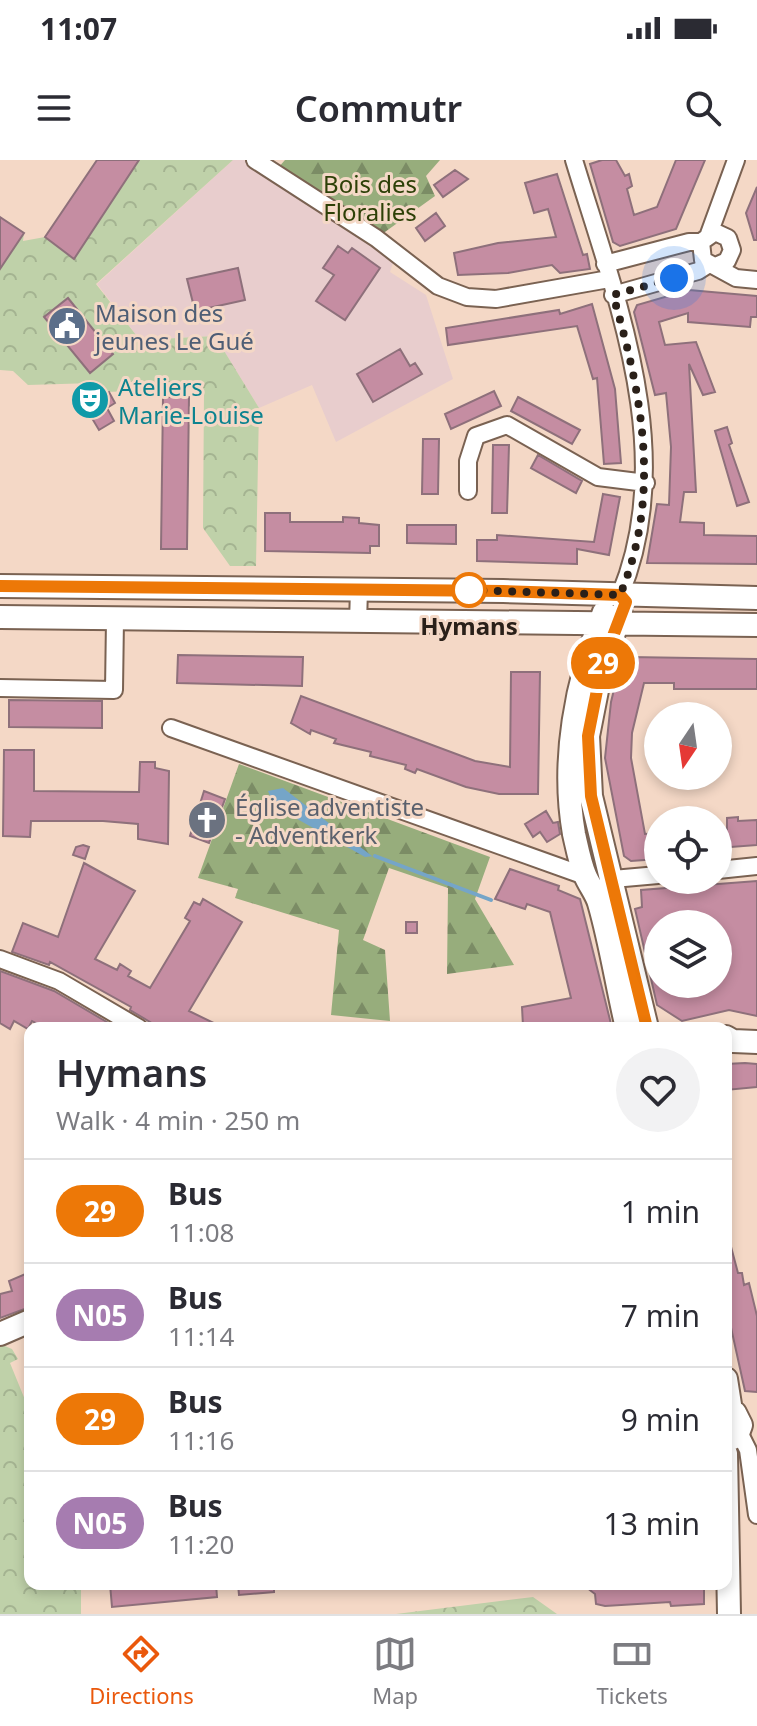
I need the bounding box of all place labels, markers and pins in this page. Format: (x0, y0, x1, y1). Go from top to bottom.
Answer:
place label: Maison des jeunes Le Gué (93, 296, 254, 357)
public building icon: Maison des jeunes Le Gué (46, 305, 88, 347)
place label: Ateliers Marie-Louise (118, 370, 264, 431)
theatre icon: Ateliers Marie-Louise (69, 379, 111, 421)
marker: Hymans (452, 573, 486, 607)
place label: Hymans (420, 609, 518, 642)
place label: Église adventiste - Adventkerk (235, 790, 424, 851)
church icon: Église adventiste - Adventkerk (186, 799, 228, 841)

